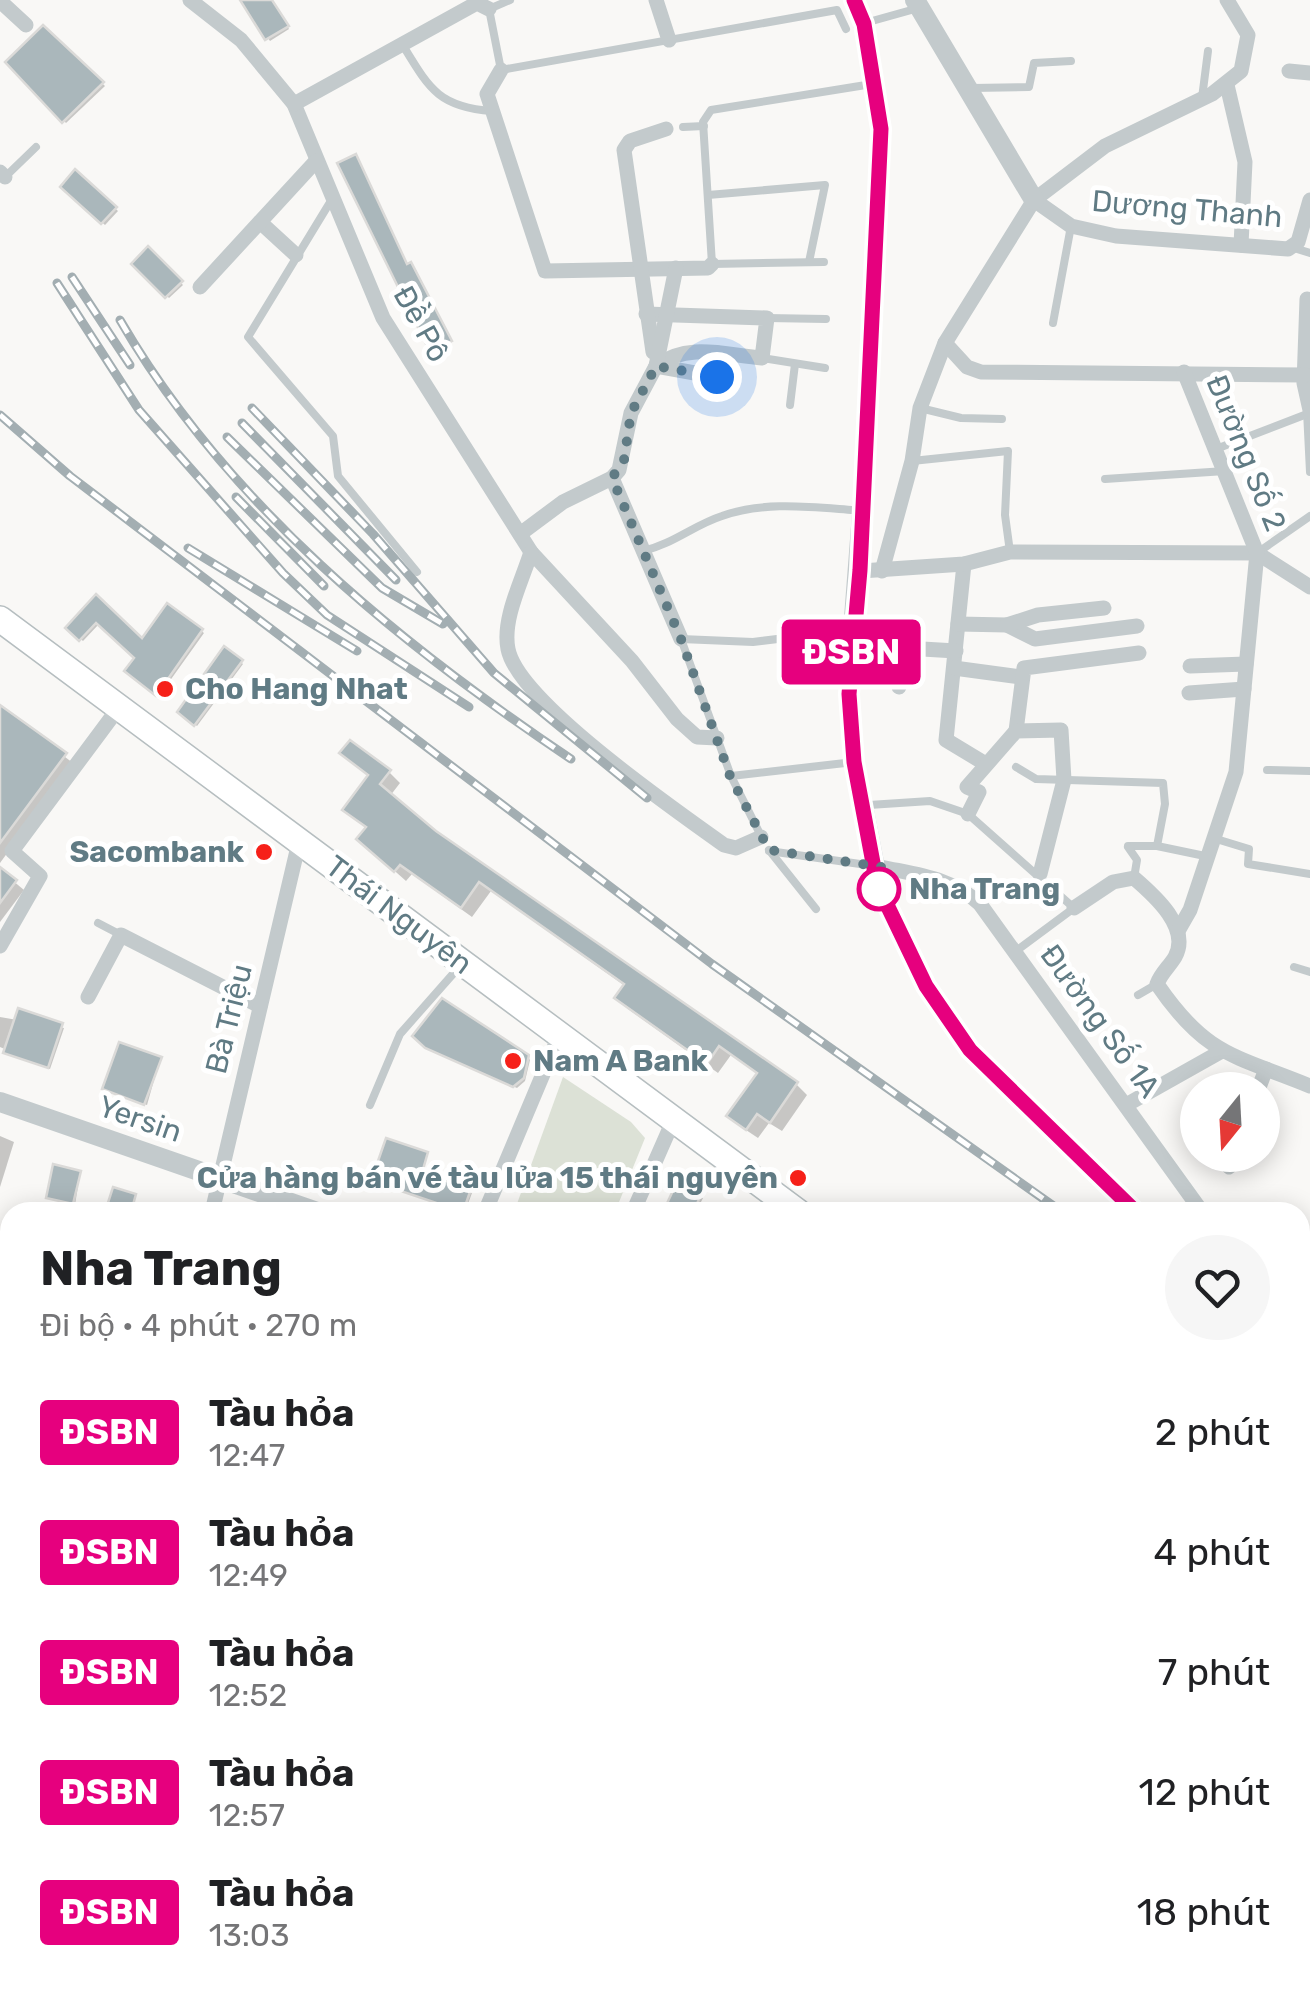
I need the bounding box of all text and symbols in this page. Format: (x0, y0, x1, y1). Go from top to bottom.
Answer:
street label: Dương Thanh (1090, 183, 1284, 235)
street label: Đề Pô (386, 280, 457, 368)
your location (692, 352, 742, 402)
street label: Đường Số 2 (1198, 370, 1294, 536)
line badge: ĐSBN (781, 620, 921, 684)
text: ĐSBN (802, 631, 900, 673)
place label: Cho Hang Nhat (185, 671, 408, 707)
marker: Cho Hang Nhat (154, 678, 176, 700)
place label: Sacombank (69, 834, 244, 870)
marker: Sacombank (253, 841, 275, 863)
street label: Thái Nguyên (319, 848, 479, 982)
marker: Nha Trang (858, 868, 900, 910)
place label: Nha Trang (909, 871, 1060, 907)
street label: Đường Số 1A (1032, 937, 1168, 1105)
street label: Bà Triệu (198, 961, 260, 1077)
place label: Nam A Bank (533, 1043, 709, 1079)
marker: Nam A Bank (502, 1050, 524, 1072)
north arrow (1180, 1072, 1280, 1172)
map controls (1180, 1072, 1280, 1172)
street label: Yersin (94, 1088, 186, 1150)
place label: Cửa hàng bán vé tàu lửa 15 thái nguyên (197, 1160, 778, 1196)
marker: Cửa hàng bán vé tàu lửa 15 thái nguyên (787, 1167, 809, 1189)
button: heart (1165, 1235, 1270, 1340)
text: Nha Trang (40, 1240, 282, 1297)
text: Đi bộ · 4 phút · 270 m (40, 1306, 357, 1344)
text: Tàu hỏa (209, 1390, 355, 1436)
text: 2 phút (1155, 1409, 1270, 1455)
text: ĐSBN (60, 1411, 159, 1453)
text: 12:47 (209, 1436, 285, 1474)
text: Tàu hỏa (209, 1510, 355, 1556)
text: 4 phút (1154, 1529, 1270, 1575)
text: ĐSBN (60, 1531, 159, 1573)
text: 12:49 (209, 1556, 288, 1594)
text: Tàu hỏa (209, 1630, 355, 1676)
text: 7 phút (1158, 1649, 1270, 1695)
text: ĐSBN (60, 1651, 159, 1693)
text: 12:52 (209, 1676, 287, 1714)
text: Tàu hỏa (209, 1750, 355, 1796)
text: 12 phút (1139, 1769, 1270, 1815)
text: ĐSBN (60, 1771, 159, 1813)
text: 12:57 (209, 1796, 285, 1834)
text: Tàu hỏa (209, 1870, 355, 1916)
text: 18 phút (1137, 1889, 1270, 1935)
text: ĐSBN (60, 1891, 159, 1933)
text: 13:03 (209, 1916, 289, 1954)

